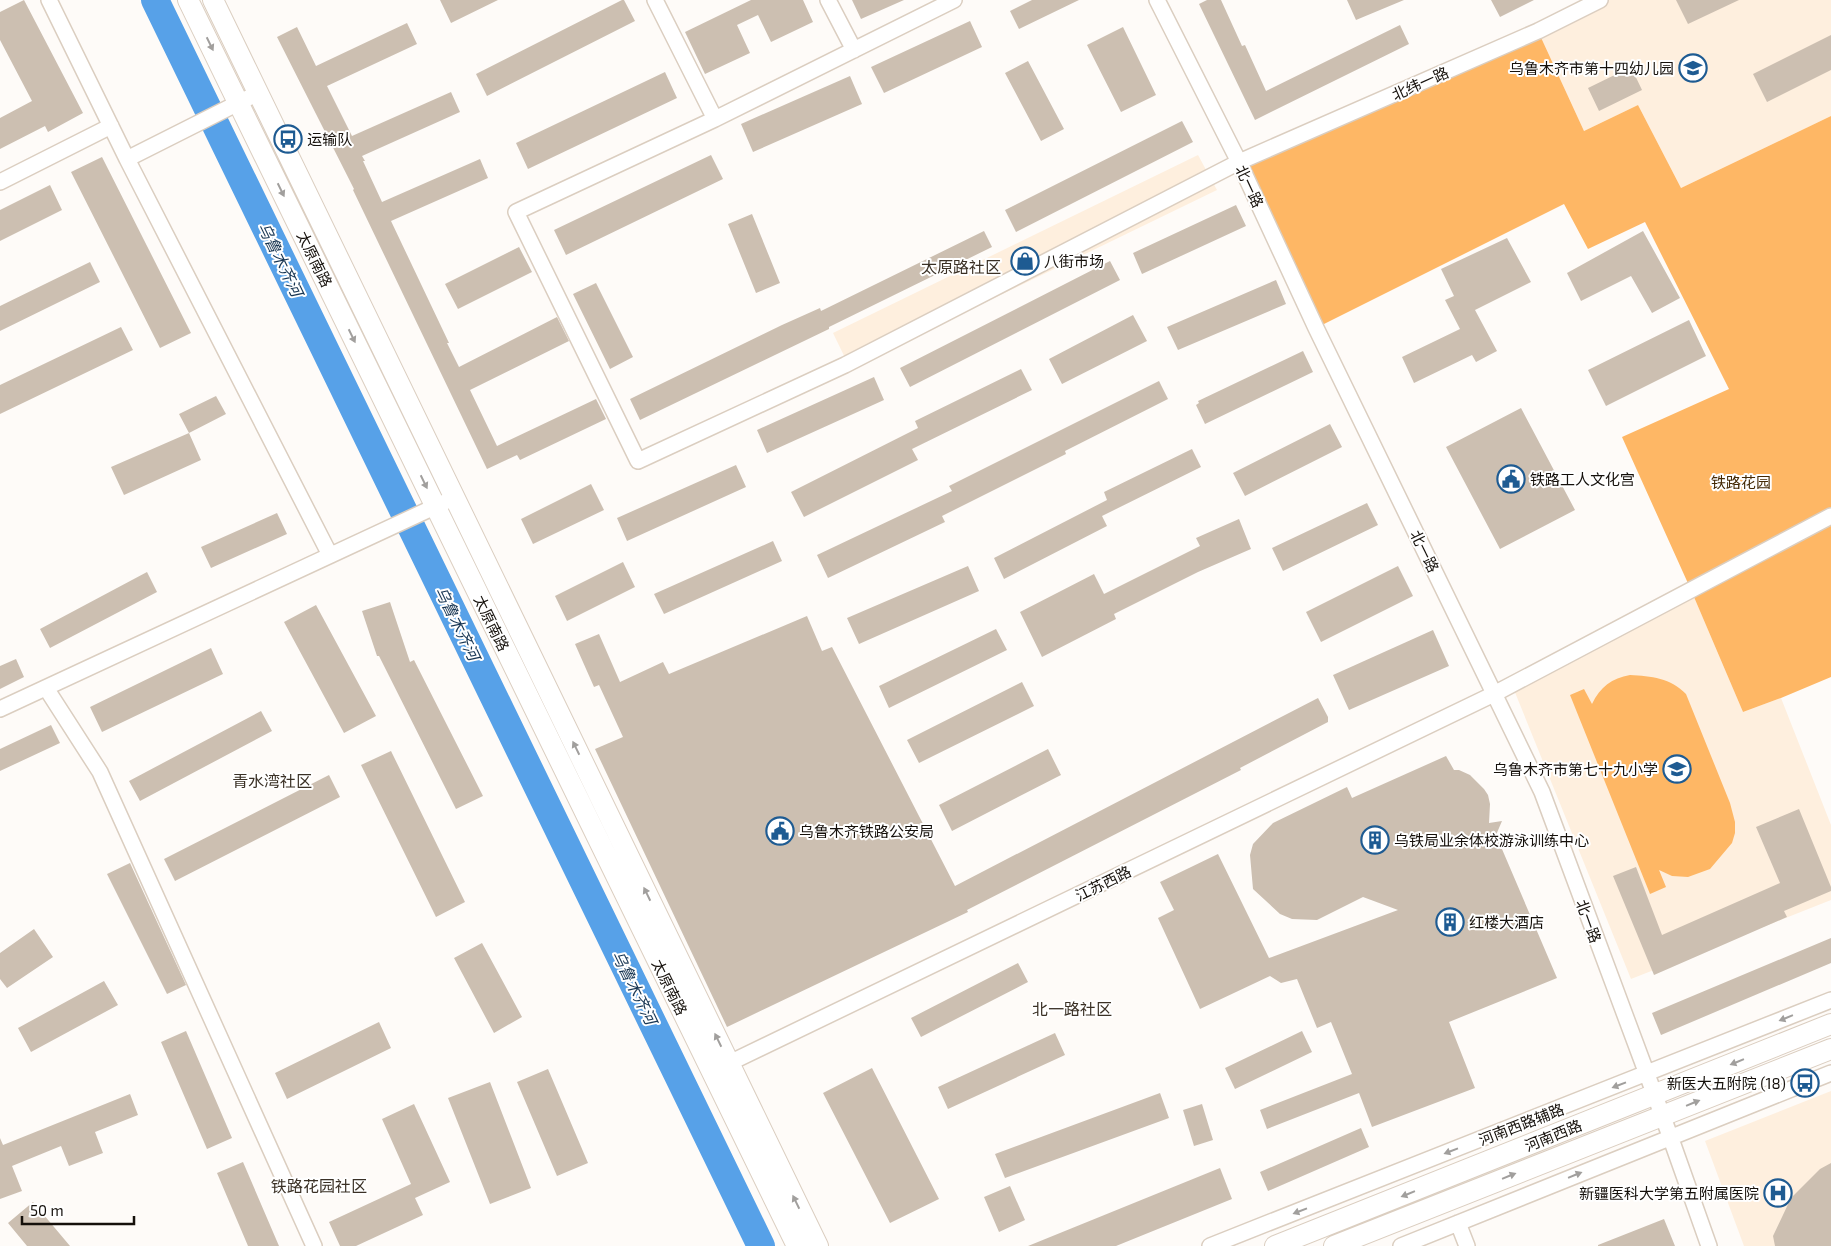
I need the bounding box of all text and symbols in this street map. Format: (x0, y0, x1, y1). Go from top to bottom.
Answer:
one-way arrow (206, 37, 214, 51)
school or university icon: 乌鲁木齐市第十四幼儿园 (1678, 53, 1708, 83)
place label: 乌鲁木齐市第十四幼儿园 (1509, 59, 1674, 77)
street label: 北纬一路 (1389, 63, 1451, 103)
bus stop icon: 运输队 (273, 124, 303, 154)
place label: 运输队 (307, 130, 352, 148)
street label: 北一路 (1232, 162, 1268, 210)
one-way arrow (277, 183, 285, 197)
water label: 乌鲁木齐河 (255, 219, 308, 302)
street label: 太原南路 (294, 228, 336, 290)
shop icon: 八街市场 (1010, 246, 1040, 276)
place label: 八街市场 (1044, 252, 1104, 270)
district label: 太原路社区 (921, 257, 1001, 276)
one-way arrow (348, 329, 356, 343)
public building icon: 铁路工人文化宫 (1496, 464, 1526, 494)
place label: 铁路工人文化宫 (1530, 470, 1635, 488)
park label: 铁路花园 (1711, 473, 1771, 491)
one-way arrow (420, 475, 428, 489)
street label: 北一路 (1407, 527, 1443, 575)
water label: 乌鲁木齐河 (432, 583, 485, 666)
street label: 太原南路 (471, 592, 513, 654)
one-way arrow (572, 741, 580, 755)
school or university icon: 乌鲁木齐市第七十九小学 (1662, 754, 1692, 784)
place label: 乌鲁木齐市第七十九小学 (1493, 760, 1658, 778)
district label: 青水湾社区 (232, 771, 312, 790)
public building icon: 乌鲁木齐铁路公安局 (765, 816, 795, 846)
place label: 乌鲁木齐铁路公安局 (799, 822, 934, 840)
building icon: 乌铁局业余体校游泳训练中心 (1360, 825, 1390, 855)
place label: 乌铁局业余体校游泳训练中心 (1394, 831, 1589, 849)
street label: 江苏西路 (1072, 862, 1134, 904)
one-way arrow (643, 887, 651, 901)
street label: 北一路 (1573, 897, 1605, 945)
building icon: 红楼大酒店 (1435, 907, 1465, 937)
place label: 红楼大酒店 (1469, 913, 1544, 931)
water label: 乌鲁木齐河 (609, 947, 662, 1030)
street label: 太原南路 (649, 956, 691, 1018)
district label: 北一路社区 (1032, 999, 1112, 1018)
one-way arrow (1778, 1014, 1793, 1022)
one-way arrow (714, 1033, 722, 1047)
one-way arrow (1730, 1058, 1744, 1066)
bus stop icon: 新医大五附院 (18) (1790, 1068, 1820, 1098)
place label: 新医大五附院 (18) (1667, 1074, 1786, 1092)
one-way arrow (1611, 1081, 1626, 1089)
street label: 河南西路辅路 (1476, 1099, 1566, 1149)
one-way arrow (1686, 1099, 1700, 1107)
street label: 河南西路 (1522, 1115, 1584, 1155)
one-way arrow (1443, 1147, 1458, 1155)
one-way arrow (1568, 1171, 1583, 1178)
one-way arrow (1502, 1172, 1517, 1180)
district label: 铁路花园社区 (271, 1176, 367, 1195)
hospital icon: 新疆医科大学第五附属医院 (1763, 1178, 1793, 1208)
place label: 新疆医科大学第五附属医院 (1579, 1184, 1759, 1202)
one-way arrow (1400, 1191, 1415, 1198)
scale bar (22, 1194, 135, 1226)
one-way arrow (792, 1195, 800, 1209)
text: 50 m (30, 1201, 64, 1219)
one-way arrow (1292, 1207, 1307, 1215)

